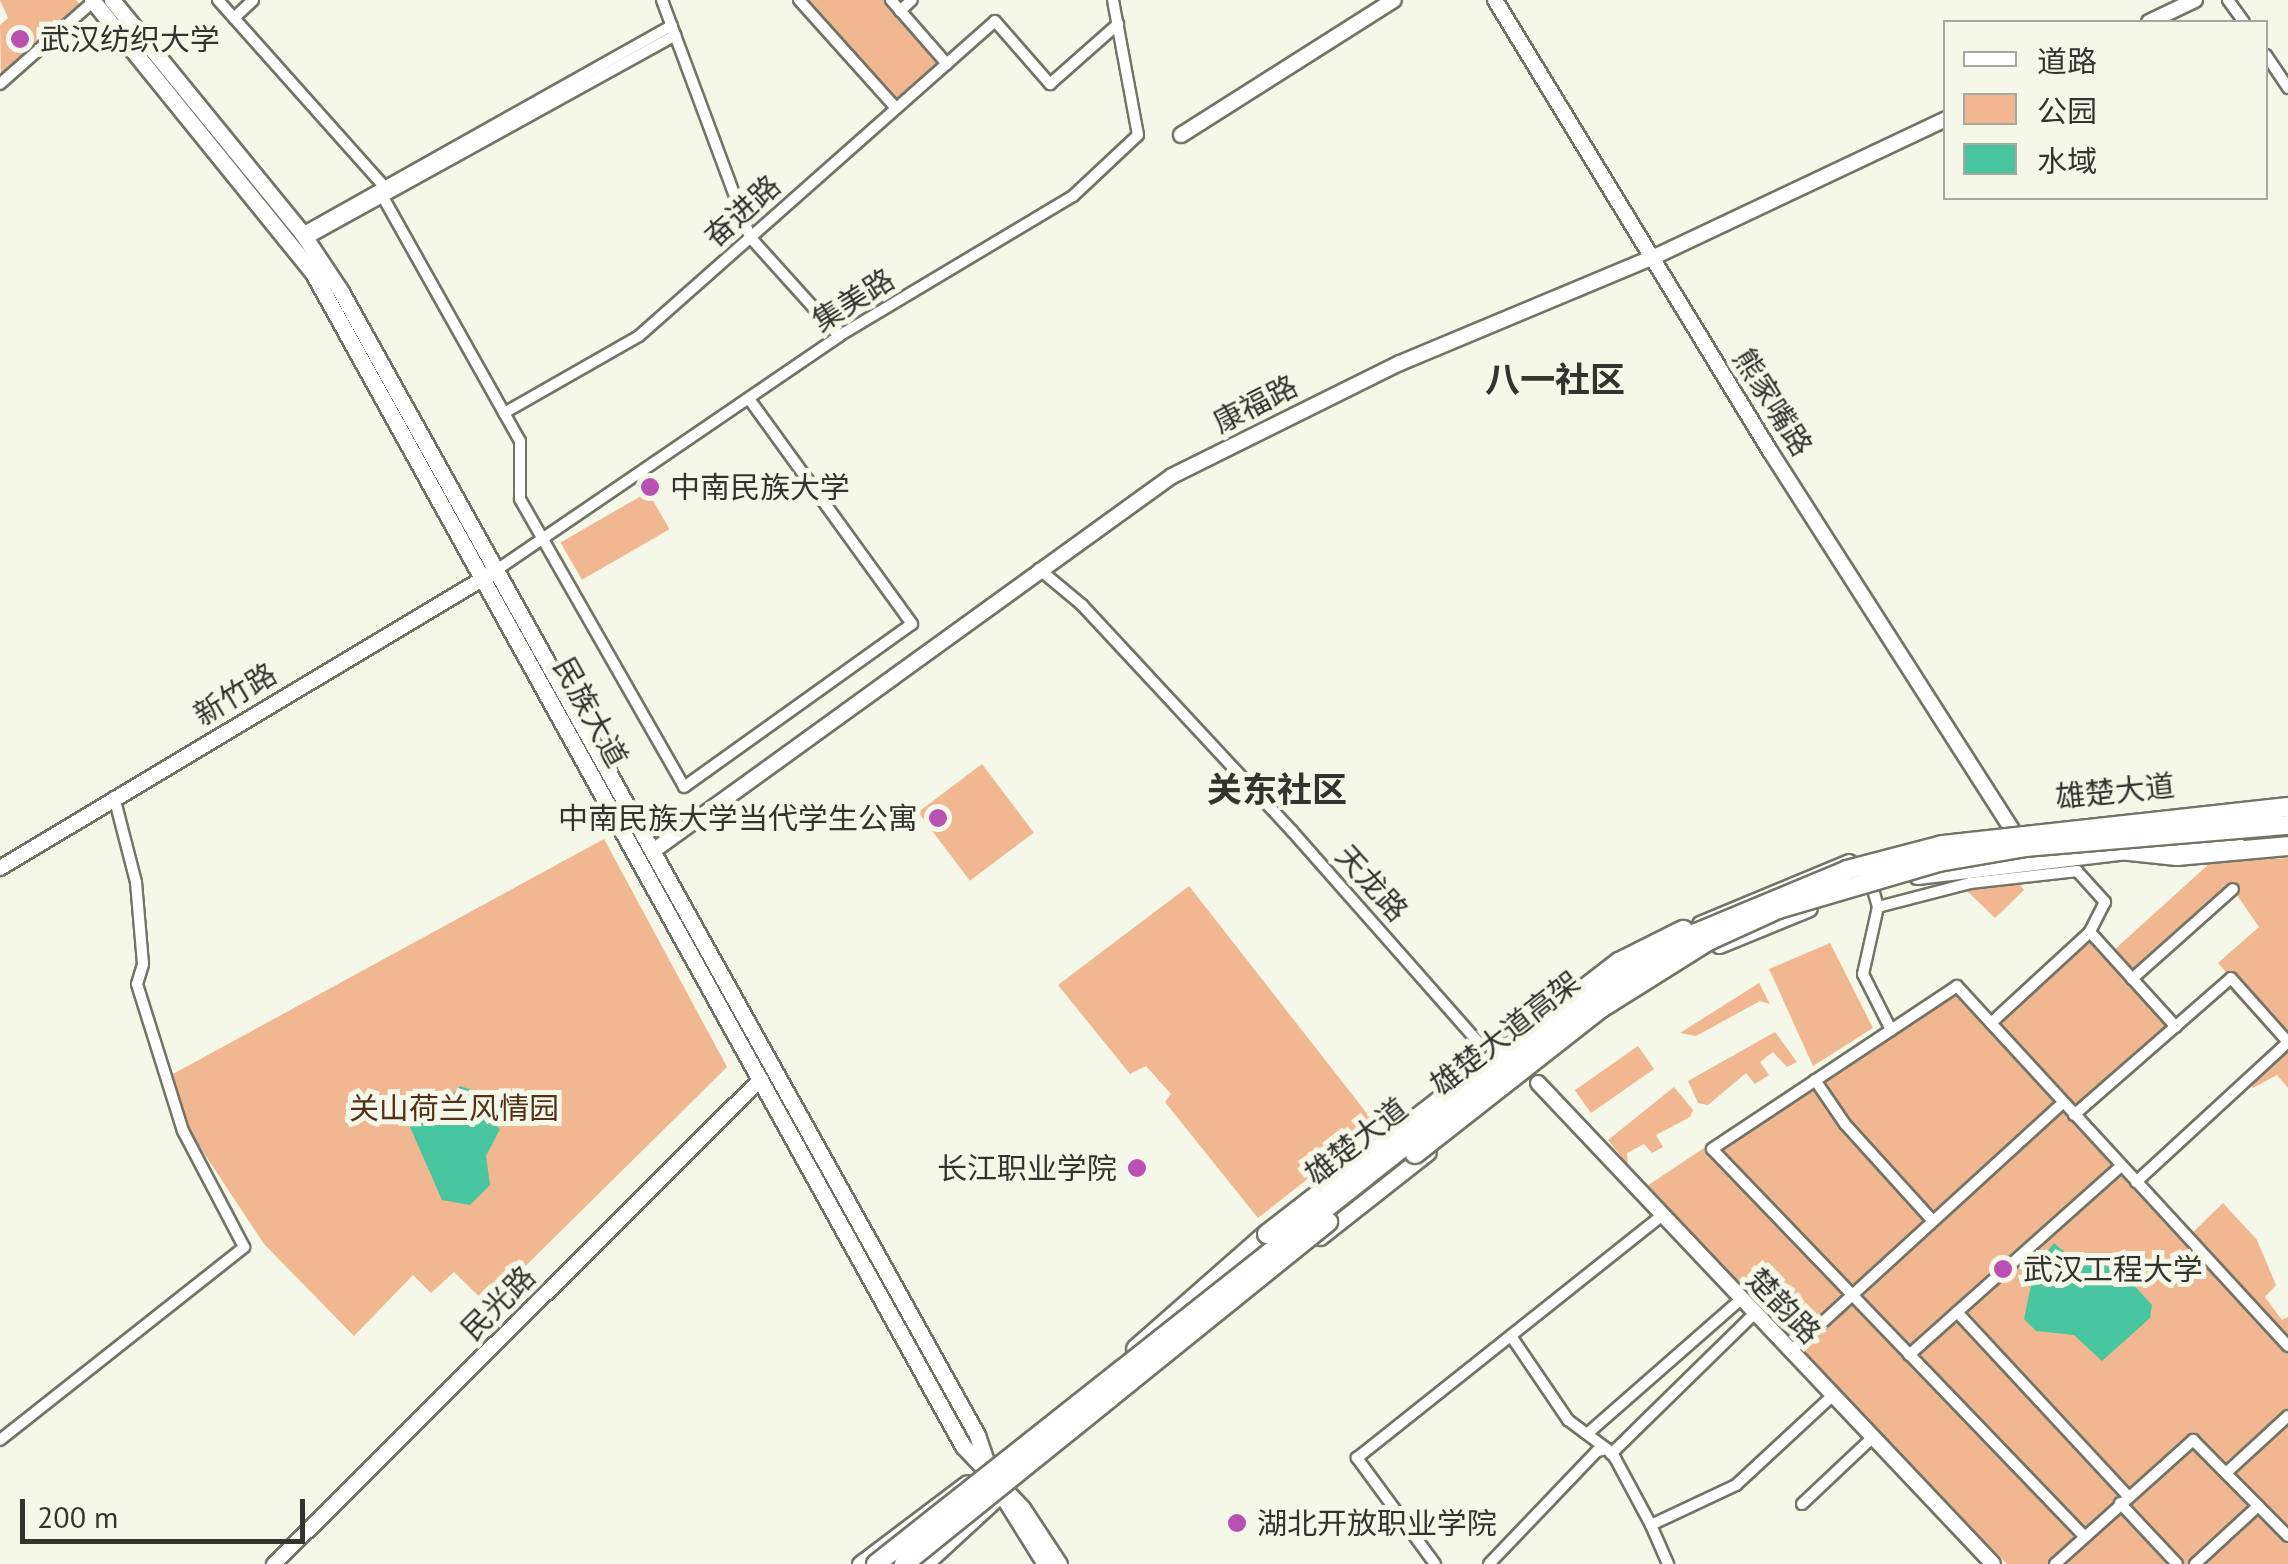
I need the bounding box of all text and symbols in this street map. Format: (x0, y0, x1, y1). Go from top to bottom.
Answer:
legend (1943, 20, 2268, 200)
place label: 武汉纺织大学 (40, 21, 220, 57)
marker: 武汉纺织大学 (9, 28, 31, 50)
text: 道路 (2037, 41, 2097, 80)
text: 公园 (2037, 91, 2097, 130)
text: 水域 (2037, 141, 2097, 180)
street label: 奋进路 (697, 168, 787, 254)
street label: 集美路 (805, 261, 901, 339)
street label: 熊家嘴路 (1726, 342, 1820, 462)
district label: 八一社区 (1485, 358, 1625, 400)
street label: 康福路 (1207, 368, 1303, 440)
place label: 中南民族大学 (670, 469, 850, 505)
marker: 中南民族大学 (639, 476, 661, 498)
street label: 民族大道 (546, 651, 636, 773)
street label: 新竹路 (187, 655, 283, 733)
street label: 雄楚大道 (2053, 767, 2177, 815)
district label: 关东社区 (1207, 768, 1347, 810)
place label: 中南民族大学当代学生公寓 (558, 800, 918, 836)
marker: 中南民族大学当代学生公寓 (927, 807, 949, 829)
street label: 天龙路 (1329, 838, 1415, 928)
street label: 雄楚大道高架 (1423, 963, 1587, 1103)
park label: 关山荷兰风情园 (349, 1090, 559, 1126)
street label: 雄楚大道 (1298, 1090, 1414, 1192)
place label: 长江职业学院 (937, 1150, 1117, 1186)
marker: 长江职业学院 (1126, 1157, 1148, 1179)
place label: 武汉工程大学 (2023, 1251, 2203, 1287)
street label: 民光路 (453, 1258, 543, 1348)
marker: 武汉工程大学 (1992, 1258, 2014, 1280)
street label: 楚韵路 (1740, 1261, 1828, 1351)
scale bar (25, 1479, 310, 1541)
text: 200 m (37, 1497, 118, 1536)
place label: 湖北开放职业学院 (1257, 1505, 1497, 1541)
marker: 湖北开放职业学院 (1226, 1512, 1248, 1534)

